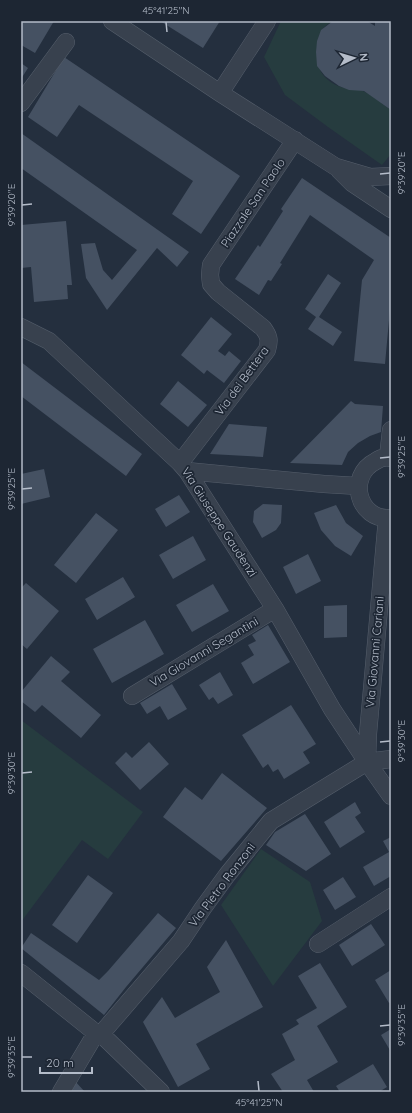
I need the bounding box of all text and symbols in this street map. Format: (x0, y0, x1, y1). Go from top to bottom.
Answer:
text: 45°41'25"N (142, 4, 190, 17)
north arrow (334, 38, 374, 78)
text: N (357, 52, 371, 62)
text: 9°39'20"E (395, 151, 408, 194)
street label: Piazzale San Paolo (217, 155, 288, 250)
text: 9°39'20"E (5, 183, 18, 226)
street label: Via dei Bettera (211, 343, 272, 418)
text: 9°39'25"E (395, 436, 408, 478)
street label: Via Giuseppe Gaudenzi (178, 464, 260, 579)
text: 9°39'25"E (5, 468, 18, 510)
street label: Via Giovanni Cariani (362, 596, 387, 708)
street label: Via Giovanni Segantini (147, 613, 261, 690)
text: 9°39'30"E (395, 720, 408, 762)
text: 9°39'30"E (5, 752, 18, 794)
street label: Via Pietro Ronzoni (185, 840, 258, 930)
text: 9°39'35"E (395, 1004, 408, 1046)
text: 9°39'35"E (5, 1036, 18, 1078)
scale bar (40, 1049, 92, 1075)
text: 20 m (46, 1055, 74, 1070)
text: 45°41'25"N (235, 1096, 283, 1109)

